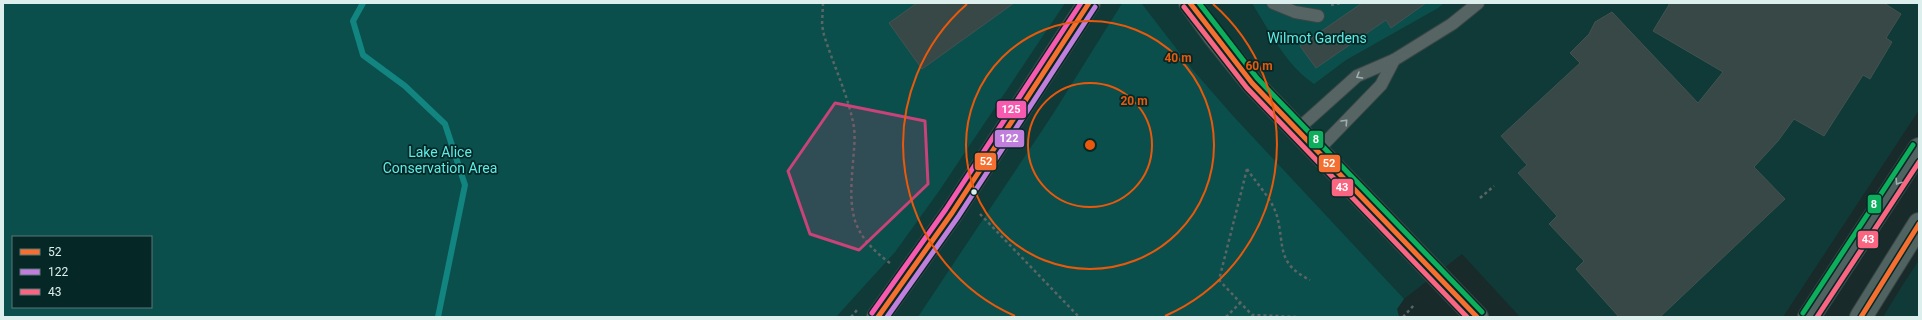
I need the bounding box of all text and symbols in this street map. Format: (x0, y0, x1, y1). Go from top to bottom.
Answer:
park label: Wilmot Gardens (1267, 30, 1367, 46)
text: 40 m (1164, 51, 1192, 65)
text: 60 m (1245, 59, 1273, 73)
one-way arrow (1356, 72, 1363, 79)
text: 20 m (1120, 94, 1148, 108)
line badge: 125 (996, 100, 1027, 119)
text: 125 (1002, 103, 1020, 116)
one-way arrow (1340, 119, 1348, 127)
line badge: 122 (994, 129, 1025, 148)
line badge: 8 (1308, 130, 1324, 149)
text: 122 (1000, 132, 1018, 145)
text: 8 (1313, 133, 1319, 146)
centre of rings (1083, 138, 1097, 152)
park label: Lake Alice Conservation Area (383, 144, 497, 176)
line badge: 52 (974, 152, 997, 171)
line badge: 52 (1318, 154, 1341, 173)
text: 52 (980, 155, 992, 168)
text: 52 (1323, 157, 1335, 170)
one-way arrow (1896, 177, 1903, 184)
line badge: 43 (1331, 178, 1354, 197)
text: 43 (1336, 181, 1348, 194)
unlabelled marker (969, 187, 979, 197)
line badge: 8 (1867, 194, 1882, 214)
text: 8 (1871, 198, 1877, 211)
line badge: 43 (1857, 230, 1879, 249)
text: 43 (1862, 233, 1874, 246)
legend (12, 236, 152, 308)
text: 52 (48, 245, 62, 259)
text: 122 (48, 265, 68, 279)
text: 43 (48, 285, 62, 299)

